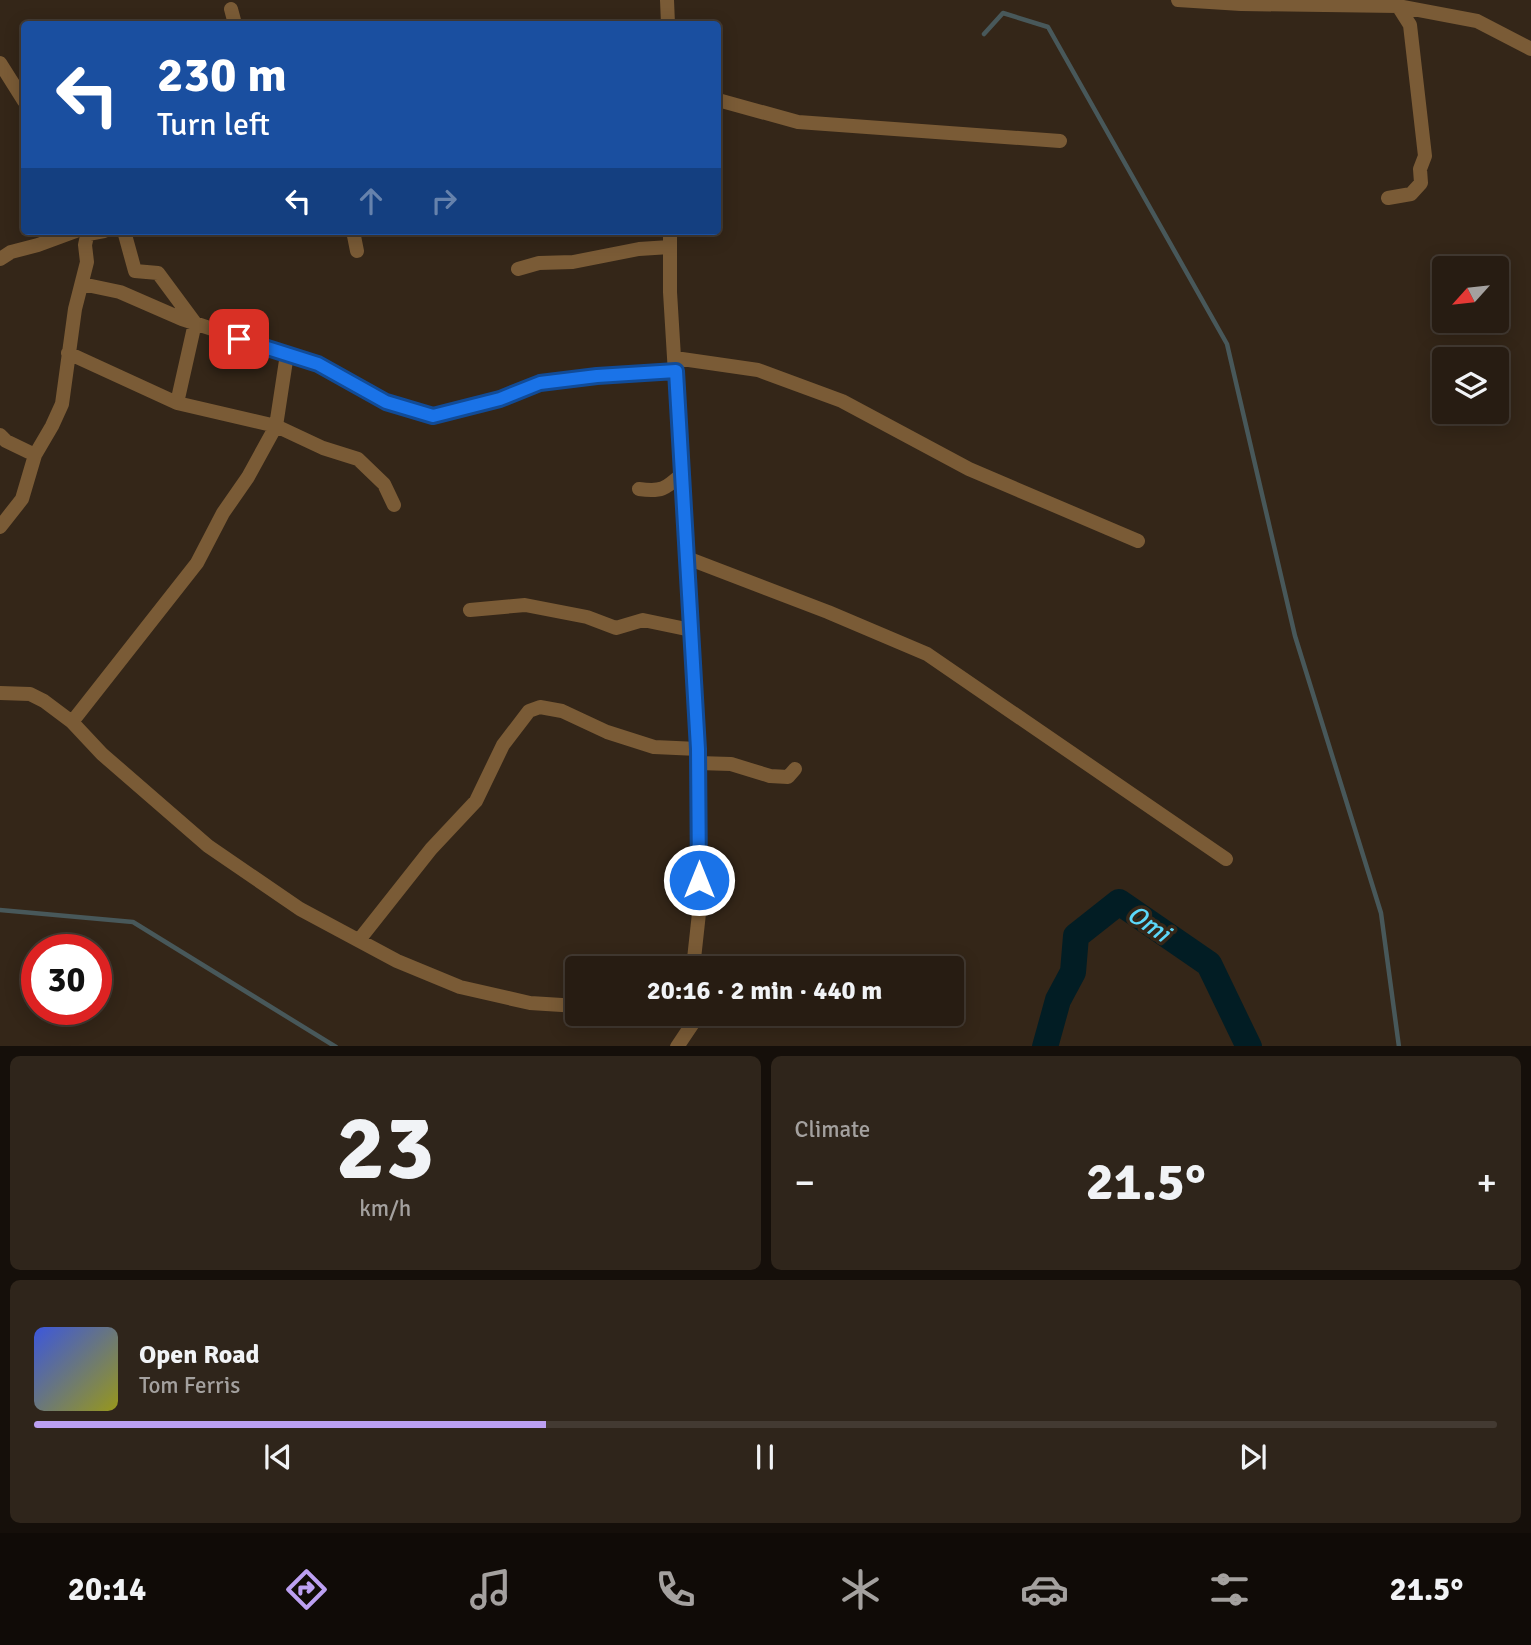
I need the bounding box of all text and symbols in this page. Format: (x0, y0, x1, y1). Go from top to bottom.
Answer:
text: 230 m (157, 45, 287, 105)
icon: left (42, 49, 133, 140)
text: Turn left (157, 105, 270, 144)
icon: left (279, 182, 317, 220)
icon: ahead (352, 182, 390, 220)
icon: right (425, 182, 463, 220)
north arrow (1432, 256, 1508, 332)
map controls (1432, 256, 1509, 424)
pin (209, 309, 269, 369)
icon: arrive (220, 320, 258, 358)
button: layers (1432, 347, 1509, 424)
position arrow (662, 843, 736, 917)
water label: Omi (1121, 898, 1178, 951)
speed limit sign: 30 (21, 934, 112, 1025)
text: 20:16 · 2 min · 440 m (647, 975, 882, 1007)
text: 23 (336, 1092, 434, 1205)
text: Climate (795, 1115, 870, 1144)
text: 21.5° (1086, 1150, 1206, 1214)
text: − (795, 1159, 815, 1206)
text: + (1476, 1159, 1497, 1206)
text: km/h (359, 1194, 411, 1223)
text: Open Road (139, 1339, 260, 1371)
text: Tom Ferris (139, 1371, 240, 1400)
icon: previous (259, 1438, 297, 1476)
icon: pause (746, 1438, 784, 1476)
icon: next (1234, 1438, 1272, 1476)
icon: directions (282, 1565, 331, 1614)
icon: music (466, 1565, 515, 1614)
icon: phone (651, 1565, 700, 1614)
icon: climate (836, 1565, 885, 1614)
icon: car (1020, 1565, 1069, 1614)
icon: filters (1205, 1565, 1254, 1614)
text: 20:14 (68, 1570, 146, 1609)
text: 21.5° (1389, 1570, 1463, 1609)

